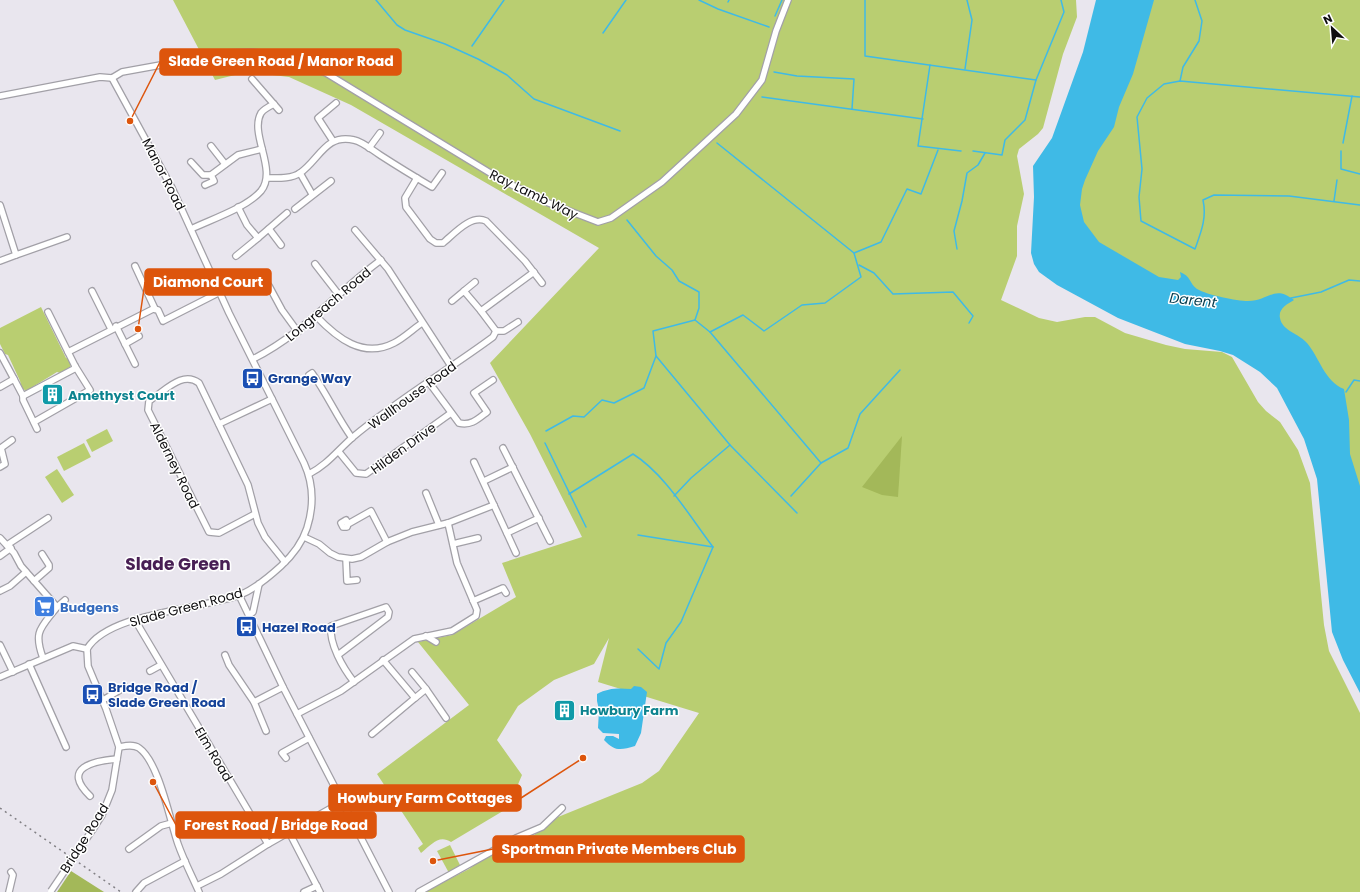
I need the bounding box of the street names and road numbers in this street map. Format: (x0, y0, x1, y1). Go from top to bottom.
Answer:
street label: Manor Road (137, 135, 190, 214)
street label: Ray Lamb Way (486, 165, 582, 224)
street label: Longreach Road (282, 263, 375, 346)
street label: Wallhouse Road (364, 357, 460, 434)
street label: Hilden Drive (367, 418, 440, 479)
street label: Alderney Road (145, 419, 204, 512)
street label: Slade Green Road (127, 583, 245, 632)
street label: Elm Road (190, 723, 237, 785)
street label: Bridge Road (55, 800, 113, 877)

